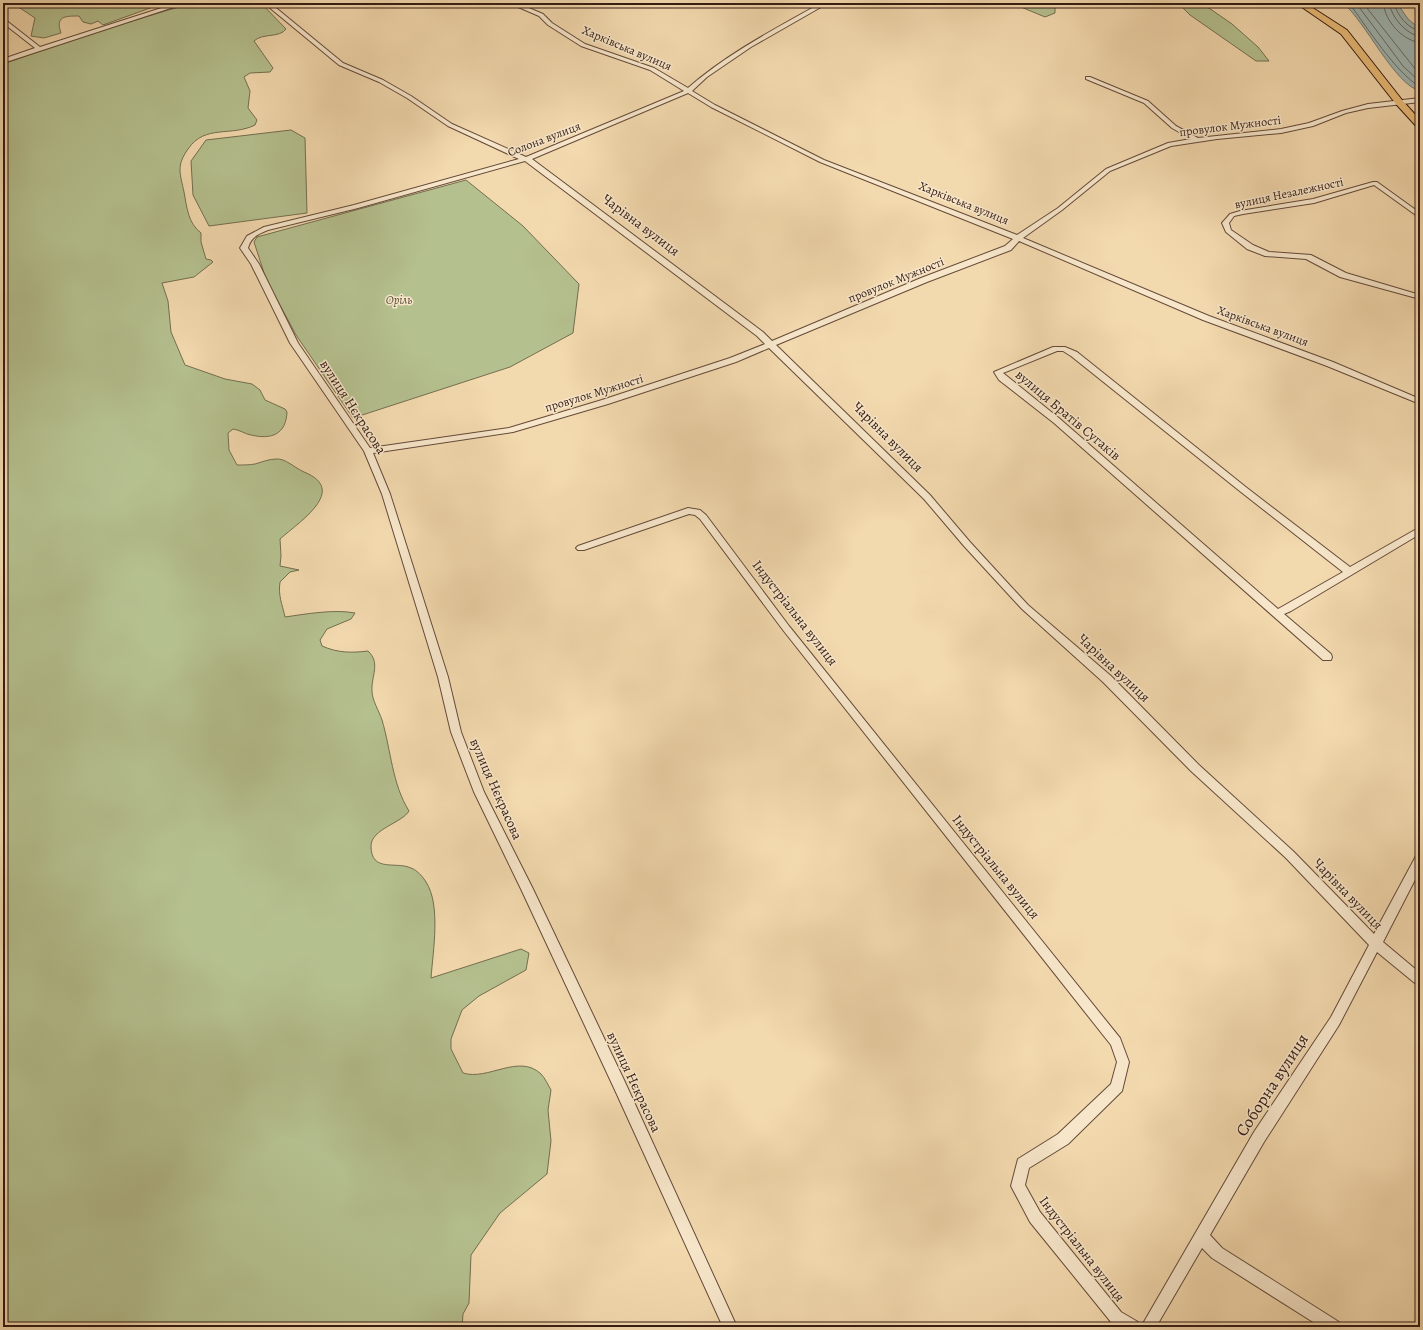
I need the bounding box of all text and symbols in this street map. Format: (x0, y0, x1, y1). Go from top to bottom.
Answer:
street label: Харківська вулиця (580, 22, 674, 74)
street label: провулок Мужності (1178, 112, 1282, 140)
street label: Солона вулиця (505, 118, 583, 160)
street label: вулиця Незалежності (1233, 174, 1345, 212)
street label: Харківська вулиця (917, 178, 1012, 228)
street label: Чарівна вулиця (598, 190, 684, 261)
street label: провулок Мужності (846, 253, 946, 307)
park label: Оріль (386, 292, 412, 308)
street label: Харківська вулиця (1215, 302, 1311, 350)
street label: вулиця Нєкрасова (315, 356, 391, 458)
street label: вулиця Братів Сугаків (1011, 365, 1125, 465)
street label: провулок Мужності (543, 370, 645, 416)
street label: Чарівна вулиця (849, 398, 928, 477)
street label: Індустріальна вулиця (748, 556, 842, 670)
street label: Чарівна вулиця (1074, 629, 1155, 707)
street label: вулиця Нєкрасова (465, 735, 527, 843)
street label: Індустріальна вулиця (948, 811, 1044, 923)
street label: Чарівна вулиця (1309, 854, 1387, 934)
street label: вулиця Нєкрасова (602, 1028, 666, 1136)
street label: Соборна вулиця (1230, 1029, 1314, 1141)
street label: Індустріальна вулиця (1035, 1192, 1129, 1306)

